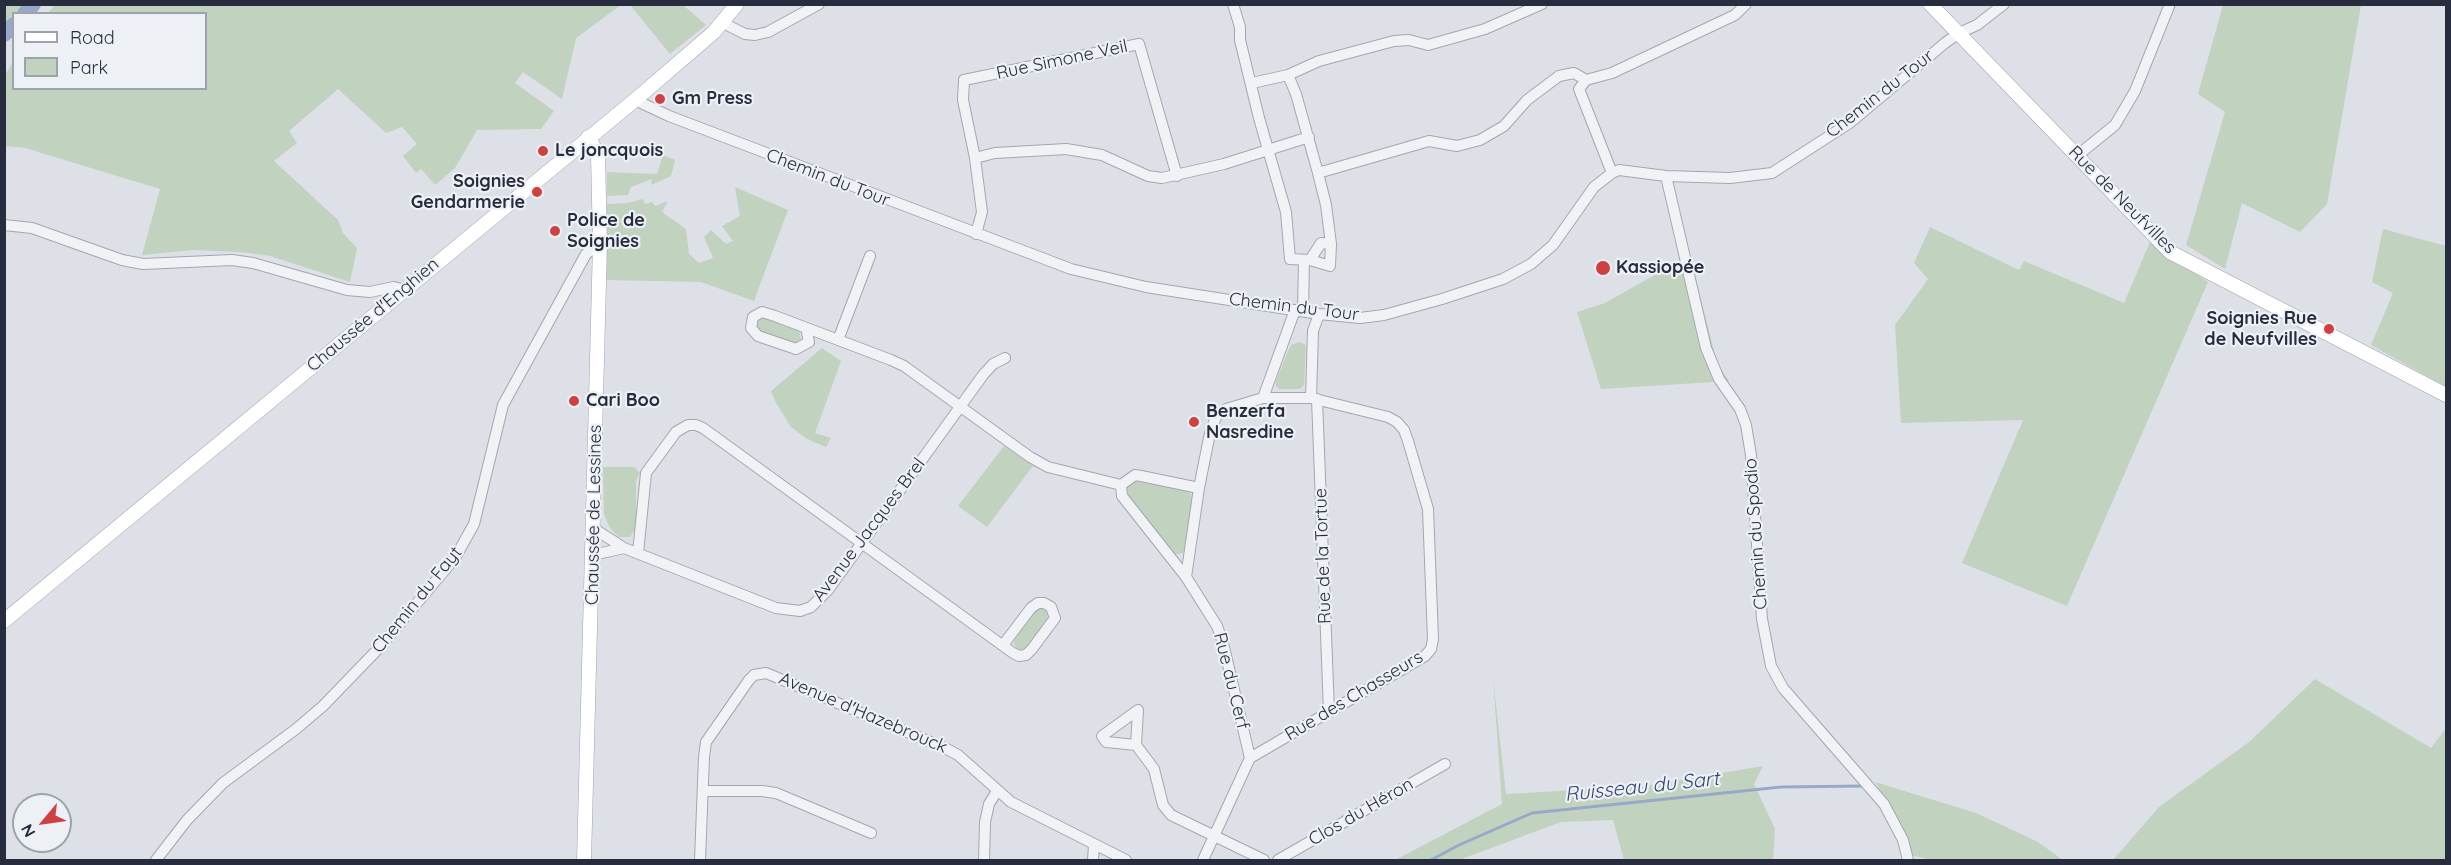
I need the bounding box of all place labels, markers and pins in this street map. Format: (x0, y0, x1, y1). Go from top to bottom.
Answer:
place label: Gm Press (672, 88, 752, 110)
marker: Gm Press (653, 92, 667, 106)
place label: Le joncquois (555, 140, 663, 162)
marker: Le joncquois (536, 144, 550, 158)
place label: Soignies Gendarmerie (411, 171, 525, 213)
marker: Soignies Gendarmerie (530, 185, 544, 199)
place label: Police de Soignies (567, 210, 645, 252)
marker: Police de Soignies (548, 224, 562, 238)
place label: Kassiopée (1616, 257, 1704, 279)
marker: Kassiopée (1594, 259, 1612, 277)
place label: Soignies Rue de Neufvilles (2204, 308, 2317, 350)
marker: Soignies Rue de Neufvilles (2322, 322, 2336, 336)
place label: Cari Boo (586, 390, 660, 412)
marker: Cari Boo (567, 394, 581, 408)
place label: Benzerfa Nasredine (1206, 401, 1294, 444)
marker: Benzerfa Nasredine (1187, 415, 1201, 429)

